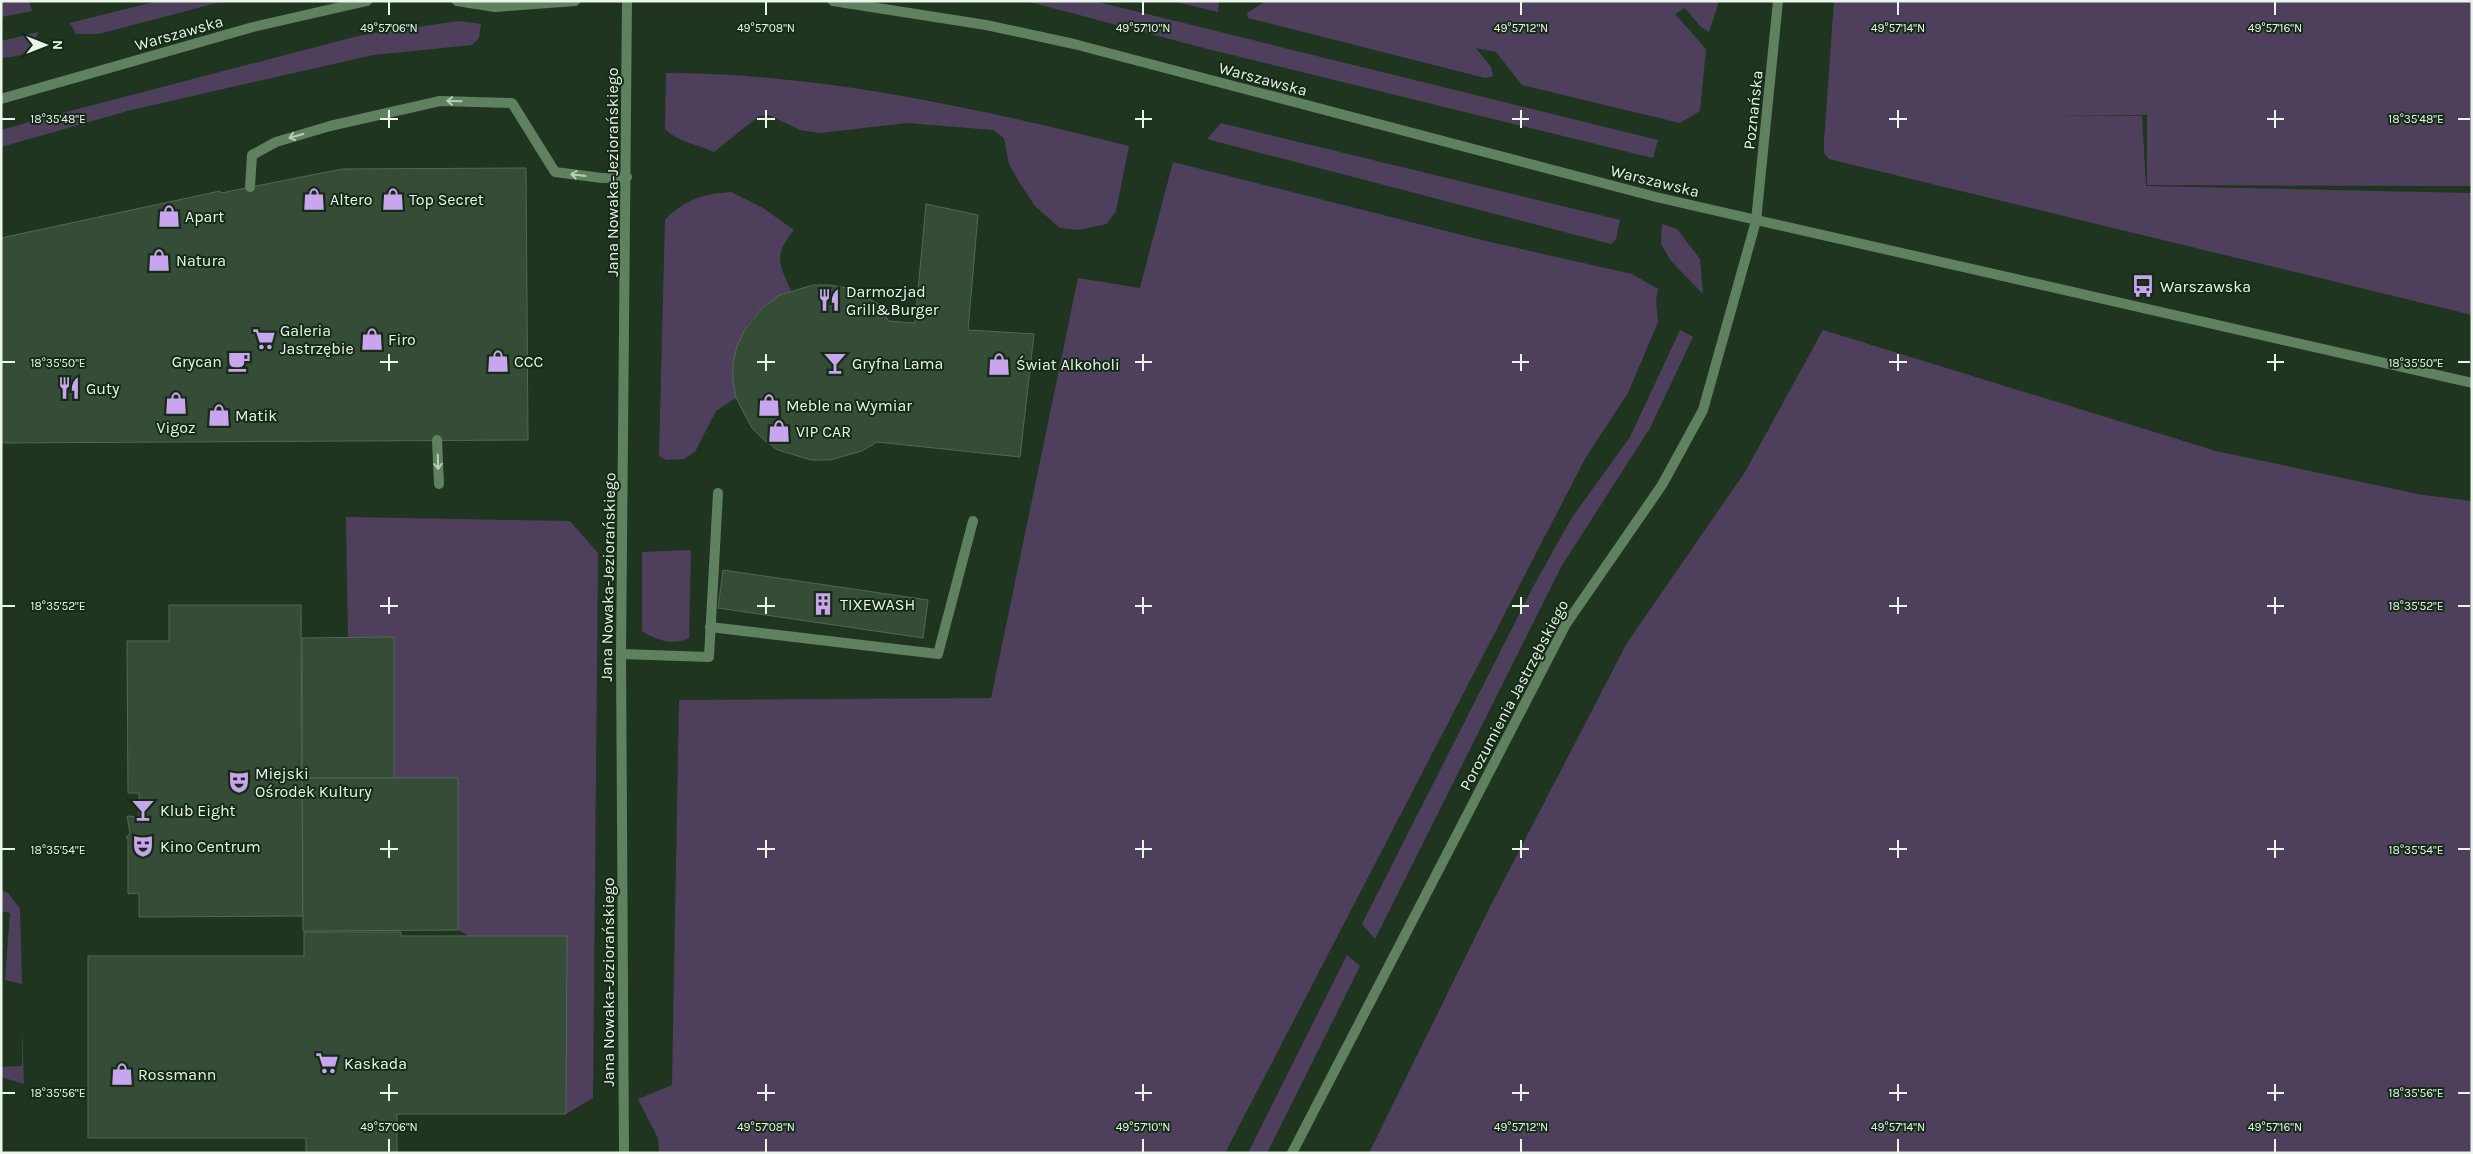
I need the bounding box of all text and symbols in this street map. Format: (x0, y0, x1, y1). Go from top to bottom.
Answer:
street label: Warszawska (133, 11, 225, 55)
north arrow (20, 20, 70, 70)
text: 49°57'06"N (360, 21, 418, 35)
text: 49°57'08"N (737, 21, 795, 35)
text: 49°57'10"N (1116, 21, 1170, 35)
text: 49°57'12"N (1494, 21, 1548, 35)
text: 49°57'14"N (1871, 21, 1925, 35)
text: 49°57'16"N (2248, 21, 2302, 35)
text: N (49, 40, 66, 50)
street label: Warszawska (1217, 58, 1309, 100)
street label: Jana Nowaka-Jeziorańskiego (603, 67, 622, 277)
street label: Poznańska (1739, 69, 1767, 151)
one-way arrow (446, 97, 462, 106)
text: 18°35'48"E (30, 112, 86, 126)
text: 18°35'48"E (2388, 112, 2444, 126)
one-way arrow (288, 132, 304, 142)
street label: Warszawska (1609, 161, 1701, 201)
one-way arrow (571, 170, 587, 180)
shop icon: Altero (301, 186, 327, 212)
shop icon: Top Secret (380, 186, 406, 212)
place label: Altero (330, 190, 372, 209)
place label: Top Secret (409, 190, 484, 209)
shop icon: Apart (156, 203, 182, 229)
place label: Apart (185, 207, 224, 226)
shop icon: Natura (146, 247, 172, 273)
place label: Natura (176, 251, 226, 270)
bus stop icon: Warszawska (2130, 273, 2156, 299)
place label: Warszawska (2160, 277, 2251, 296)
place label: Darmozjad Grill&Burger (846, 282, 939, 319)
restaurant icon: Darmozjad Grill&Burger (816, 287, 842, 313)
place label: Galeria Jastrzębie (280, 321, 354, 358)
supermarket icon: Galeria Jastrzębie (251, 326, 277, 352)
shop icon: Firo (359, 326, 385, 352)
place label: Firo (388, 330, 416, 349)
cafe icon: Grycan (226, 348, 252, 374)
shop icon: CCC (485, 348, 511, 374)
bar icon: Gryfna Lama (822, 350, 848, 376)
shop icon: Świat Alkoholi (986, 351, 1012, 377)
place label: Grycan (172, 352, 222, 371)
place label: CCC (514, 352, 544, 371)
place label: Gryfna Lama (852, 354, 943, 373)
place label: Świat Alkoholi (1016, 355, 1120, 374)
text: 18°35'50"E (30, 356, 86, 370)
text: 18°35'50"E (2388, 356, 2444, 370)
restaurant icon: Guty (56, 375, 82, 401)
place label: Guty (86, 379, 120, 398)
shop icon: Vigoz (163, 390, 189, 416)
shop icon: Meble na Wymiar (756, 392, 782, 418)
place label: Meble na Wymiar (786, 396, 912, 415)
shop icon: Matik (206, 402, 232, 428)
place label: Matik (235, 406, 277, 425)
place label: Vigoz (156, 418, 196, 437)
shop icon: VIP CAR (766, 418, 792, 444)
place label: VIP CAR (796, 422, 851, 441)
one-way arrow (433, 454, 443, 470)
street label: Jana Nowaka-Jeziorańskiego (597, 472, 619, 682)
building icon: TIXEWASH (810, 591, 836, 617)
place label: TIXEWASH (840, 595, 915, 614)
street label: Porozumienia Jastrzębskiego (1456, 596, 1572, 794)
text: 18°35'52"E (30, 599, 86, 613)
text: 18°35'52"E (2388, 599, 2444, 613)
place label: Miejski Ośrodek Kultury (255, 764, 372, 801)
theatre icon: Miejski Ośrodek Kultury (226, 769, 252, 795)
bar icon: Klub Eight (130, 797, 156, 823)
place label: Klub Eight (160, 801, 236, 820)
theatre icon: Kino Centrum (130, 833, 156, 859)
place label: Kino Centrum (160, 837, 261, 856)
text: 18°35'54"E (31, 843, 85, 857)
text: 18°35'54"E (2389, 843, 2443, 857)
street label: Jana Nowaka-Jeziorańskiego (599, 877, 618, 1087)
supermarket icon: Kaskada (314, 1050, 340, 1076)
place label: Kaskada (344, 1054, 407, 1073)
shop icon: Rossmann (109, 1061, 135, 1087)
place label: Rossmann (138, 1065, 216, 1084)
text: 18°35'56"E (31, 1086, 85, 1100)
text: 18°35'56"E (2389, 1086, 2443, 1100)
text: 49°57'06"N (360, 1120, 418, 1134)
text: 49°57'08"N (737, 1120, 795, 1134)
text: 49°57'10"N (1116, 1120, 1170, 1134)
text: 49°57'12"N (1494, 1120, 1548, 1134)
text: 49°57'14"N (1871, 1120, 1925, 1134)
text: 49°57'16"N (2248, 1120, 2302, 1134)

